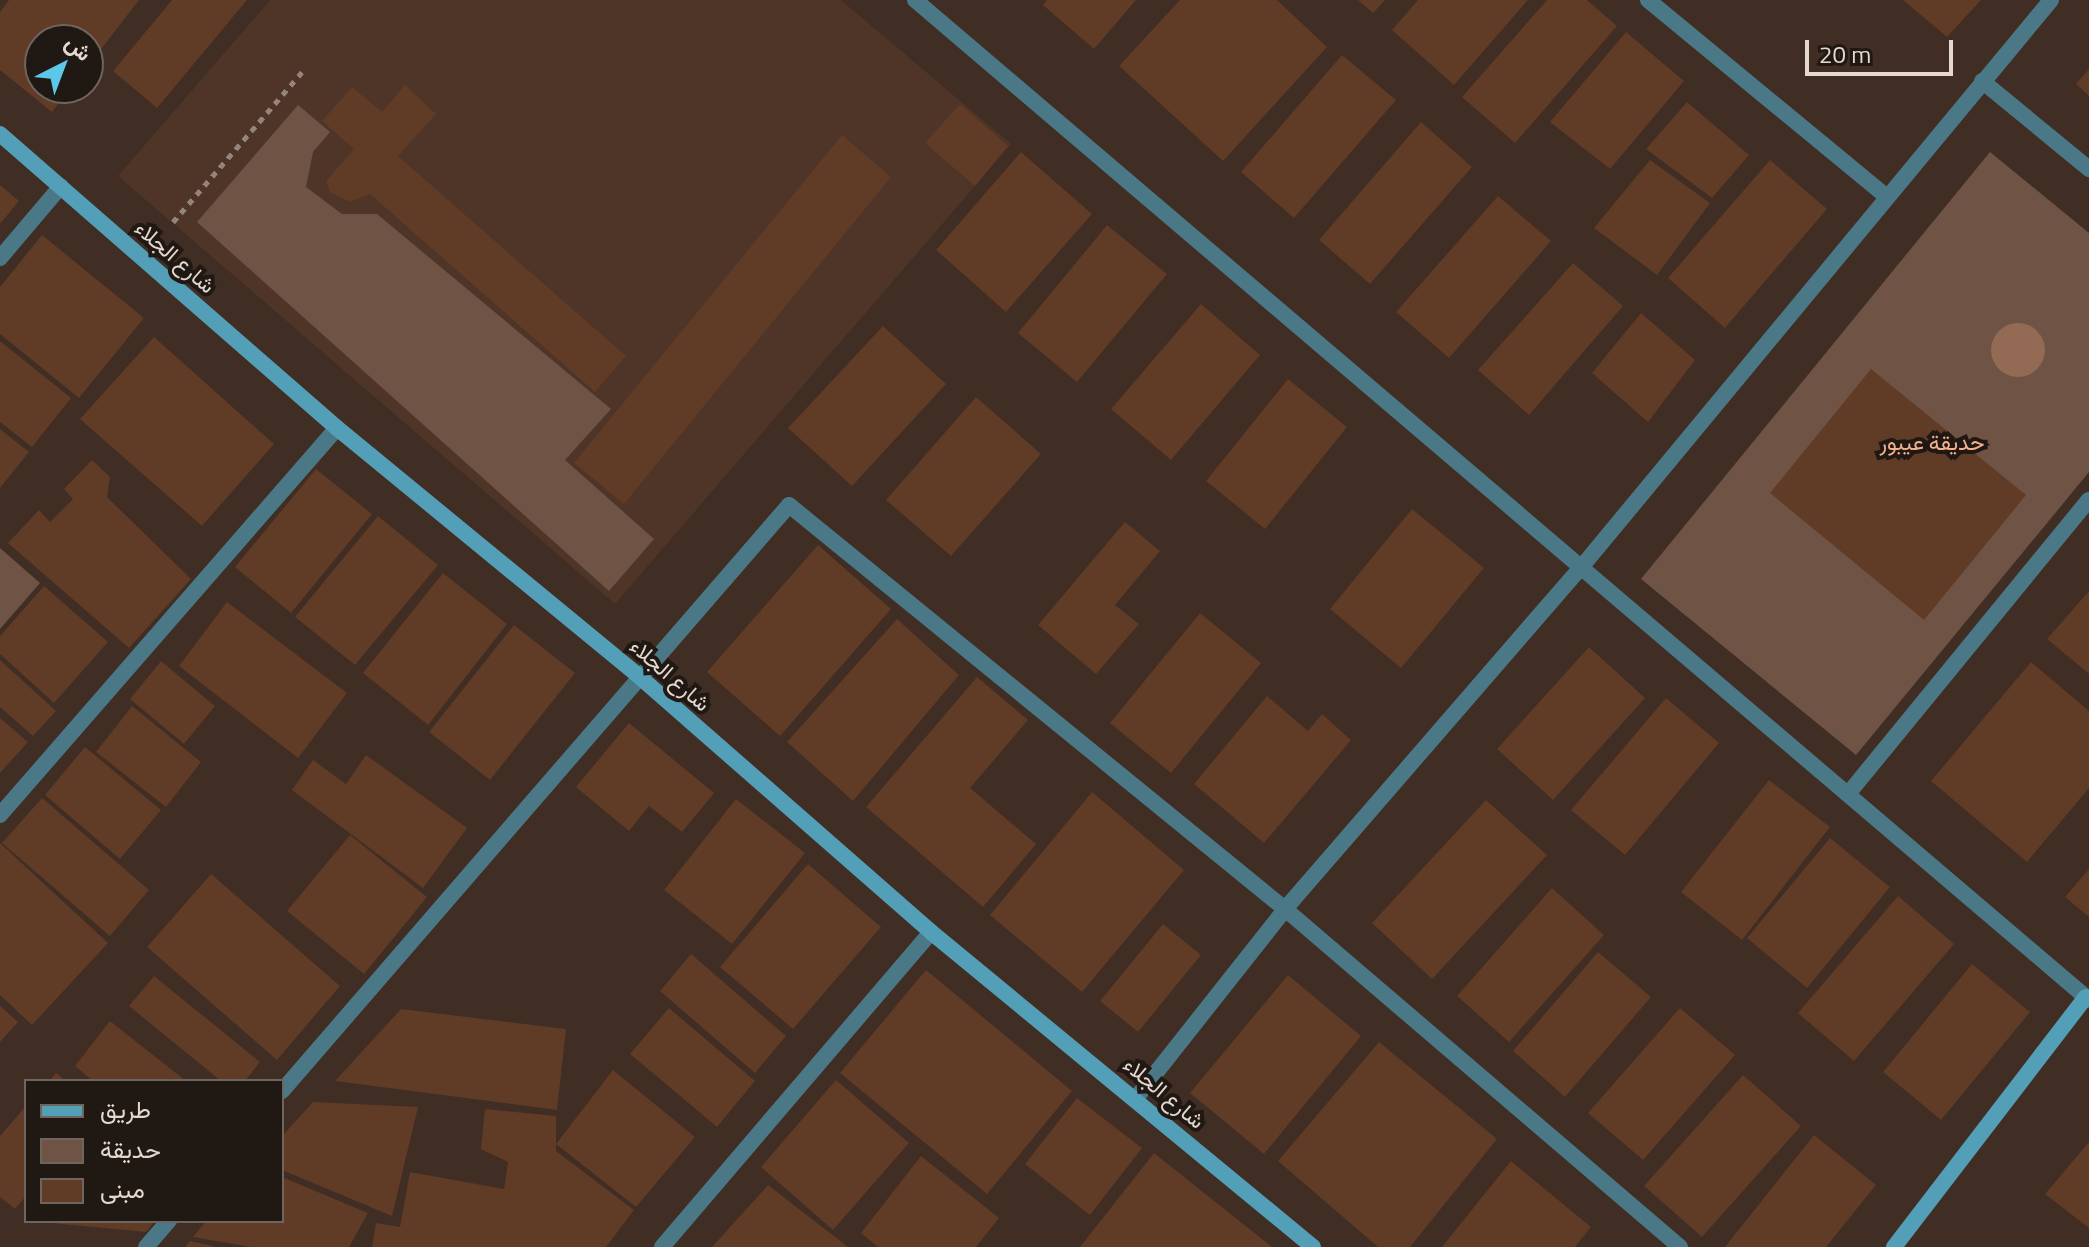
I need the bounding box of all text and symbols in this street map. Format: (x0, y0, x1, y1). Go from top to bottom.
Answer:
north arrow (24, 24, 104, 104)
scale bar (1809, 24, 1957, 74)
text: ش (58, 26, 100, 69)
text: 20 m (1819, 36, 1871, 72)
street label: شارع الجلاء (129, 215, 221, 299)
park label: حديقة عيبور (1880, 430, 1984, 456)
street label: شارع الجلاء (624, 633, 716, 717)
street label: شارع الجلاء (1118, 1051, 1210, 1135)
legend (24, 1079, 284, 1223)
text: طريق (100, 1091, 151, 1127)
text: حديقة (100, 1131, 161, 1167)
text: مبنى (100, 1171, 145, 1207)

